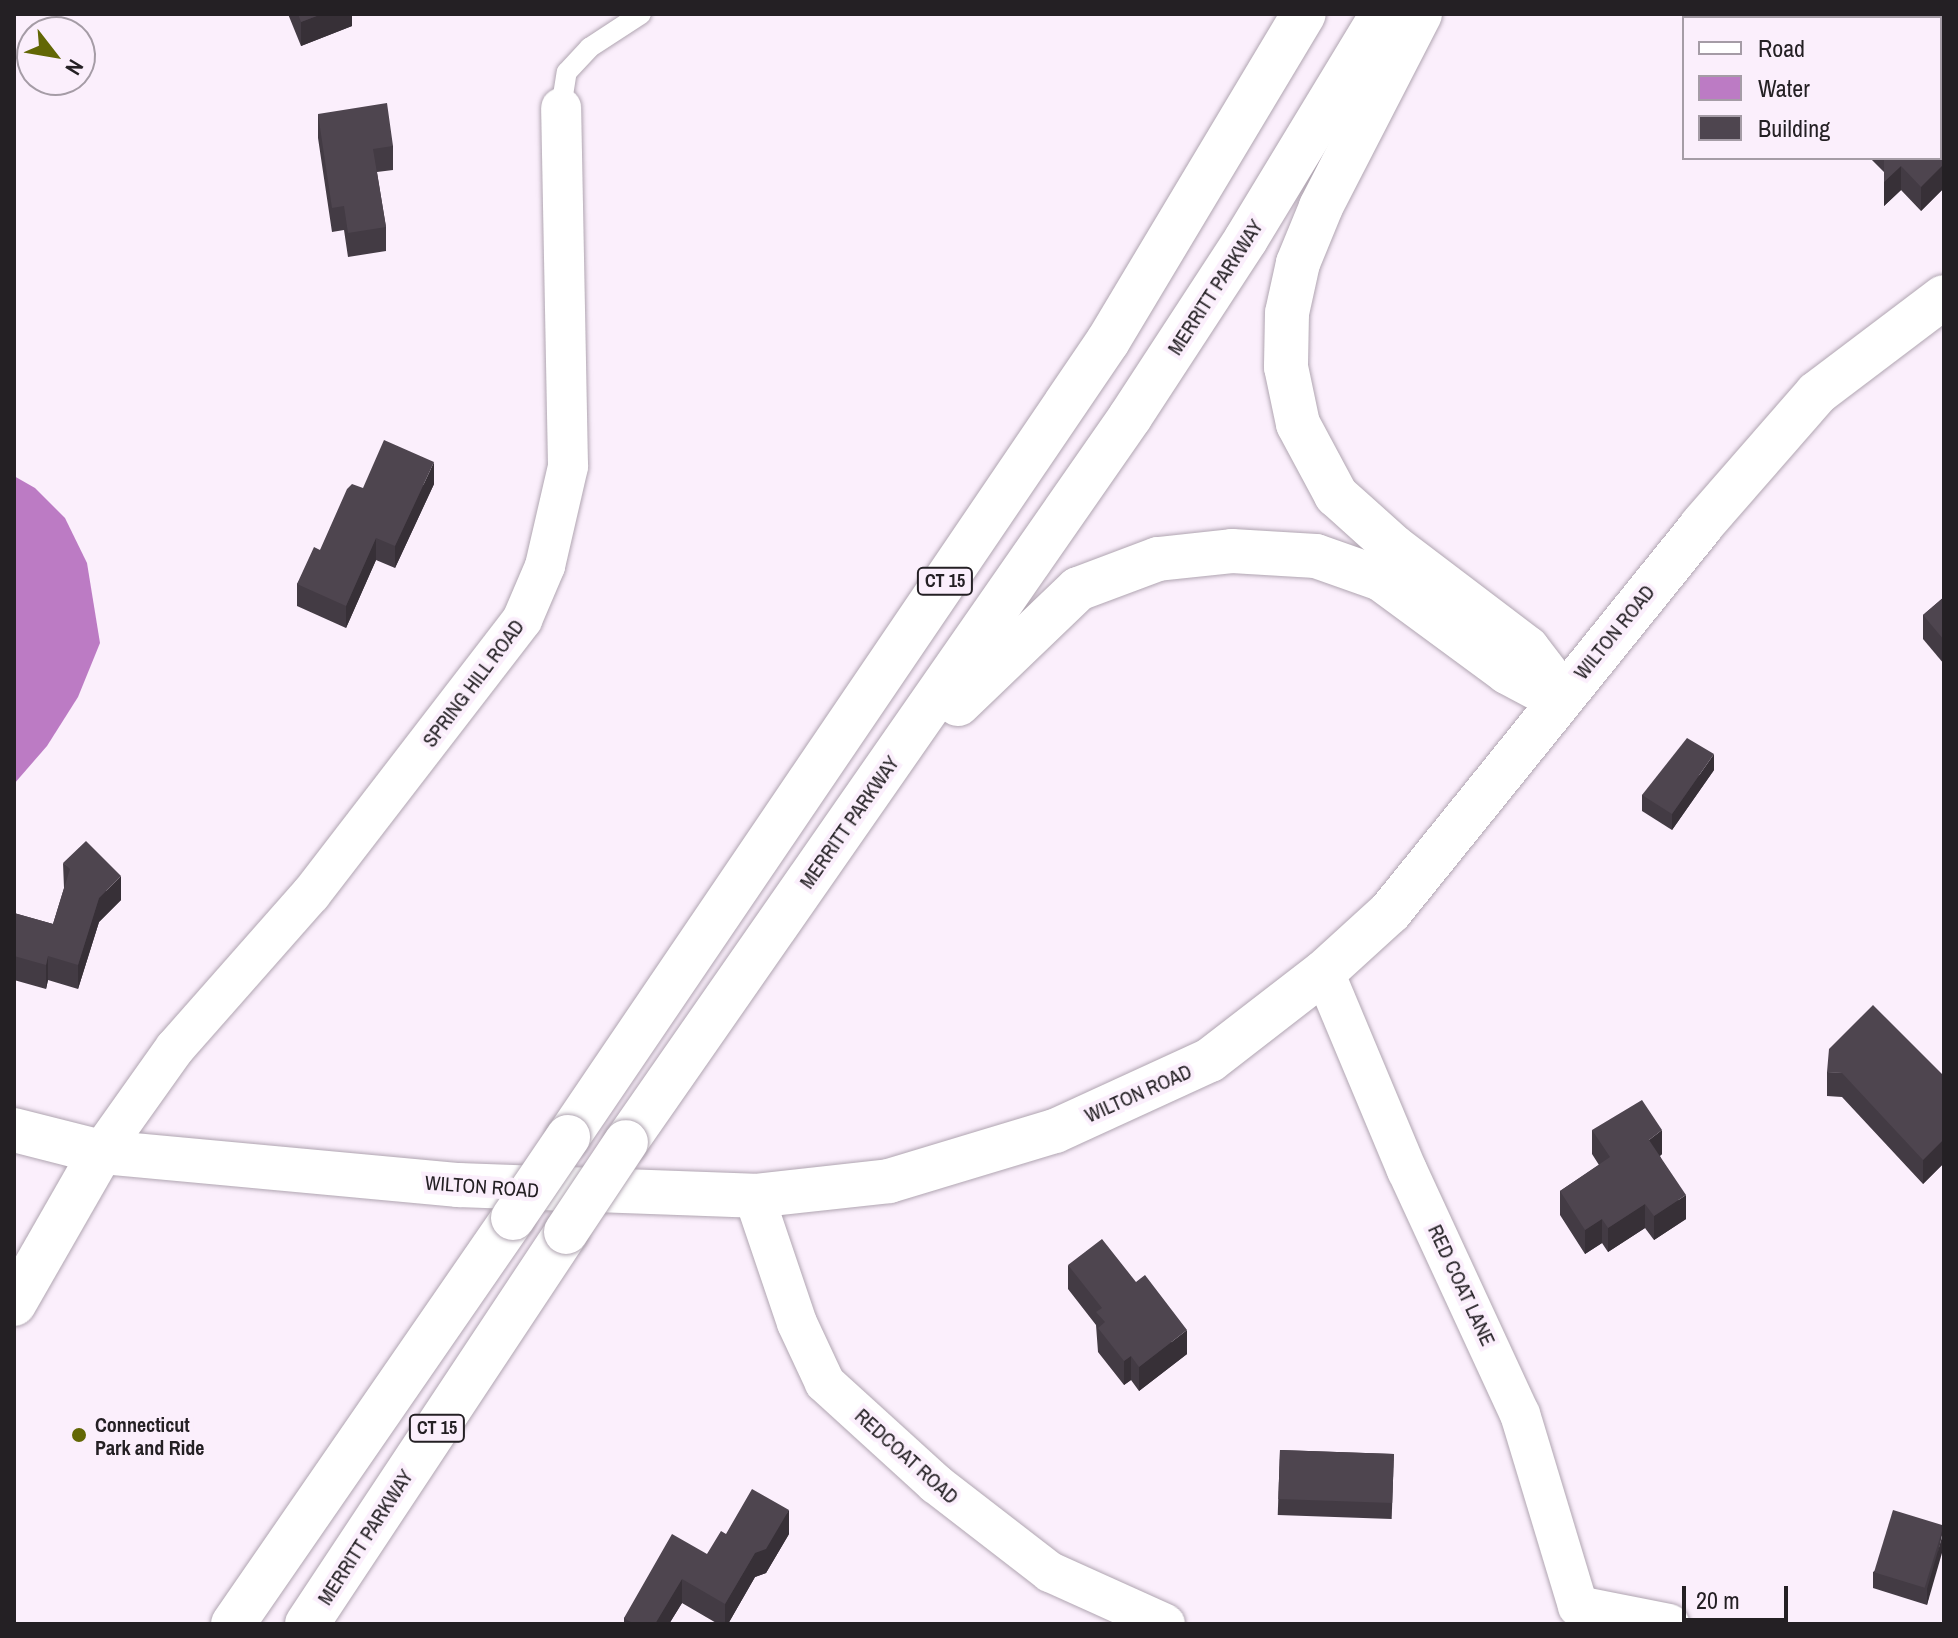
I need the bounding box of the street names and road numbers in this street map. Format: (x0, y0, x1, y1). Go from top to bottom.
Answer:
street label: MERRITT PARKWAY (1162, 215, 1268, 359)
road number: CT 15 (915, 567, 975, 595)
street label: WILTON ROAD (1569, 580, 1659, 684)
street label: SPRING HILL ROAD (417, 614, 529, 752)
street label: MERRITT PARKWAY (794, 751, 904, 893)
street label: WILTON ROAD (1081, 1059, 1195, 1127)
street label: WILTON ROAD (424, 1170, 540, 1202)
street label: RED COAT LANE (1423, 1221, 1501, 1349)
street label: REDCOAT ROAD (850, 1403, 964, 1509)
road number: CT 15 (407, 1414, 467, 1442)
street label: MERRITT PARKWAY (312, 1465, 418, 1609)

